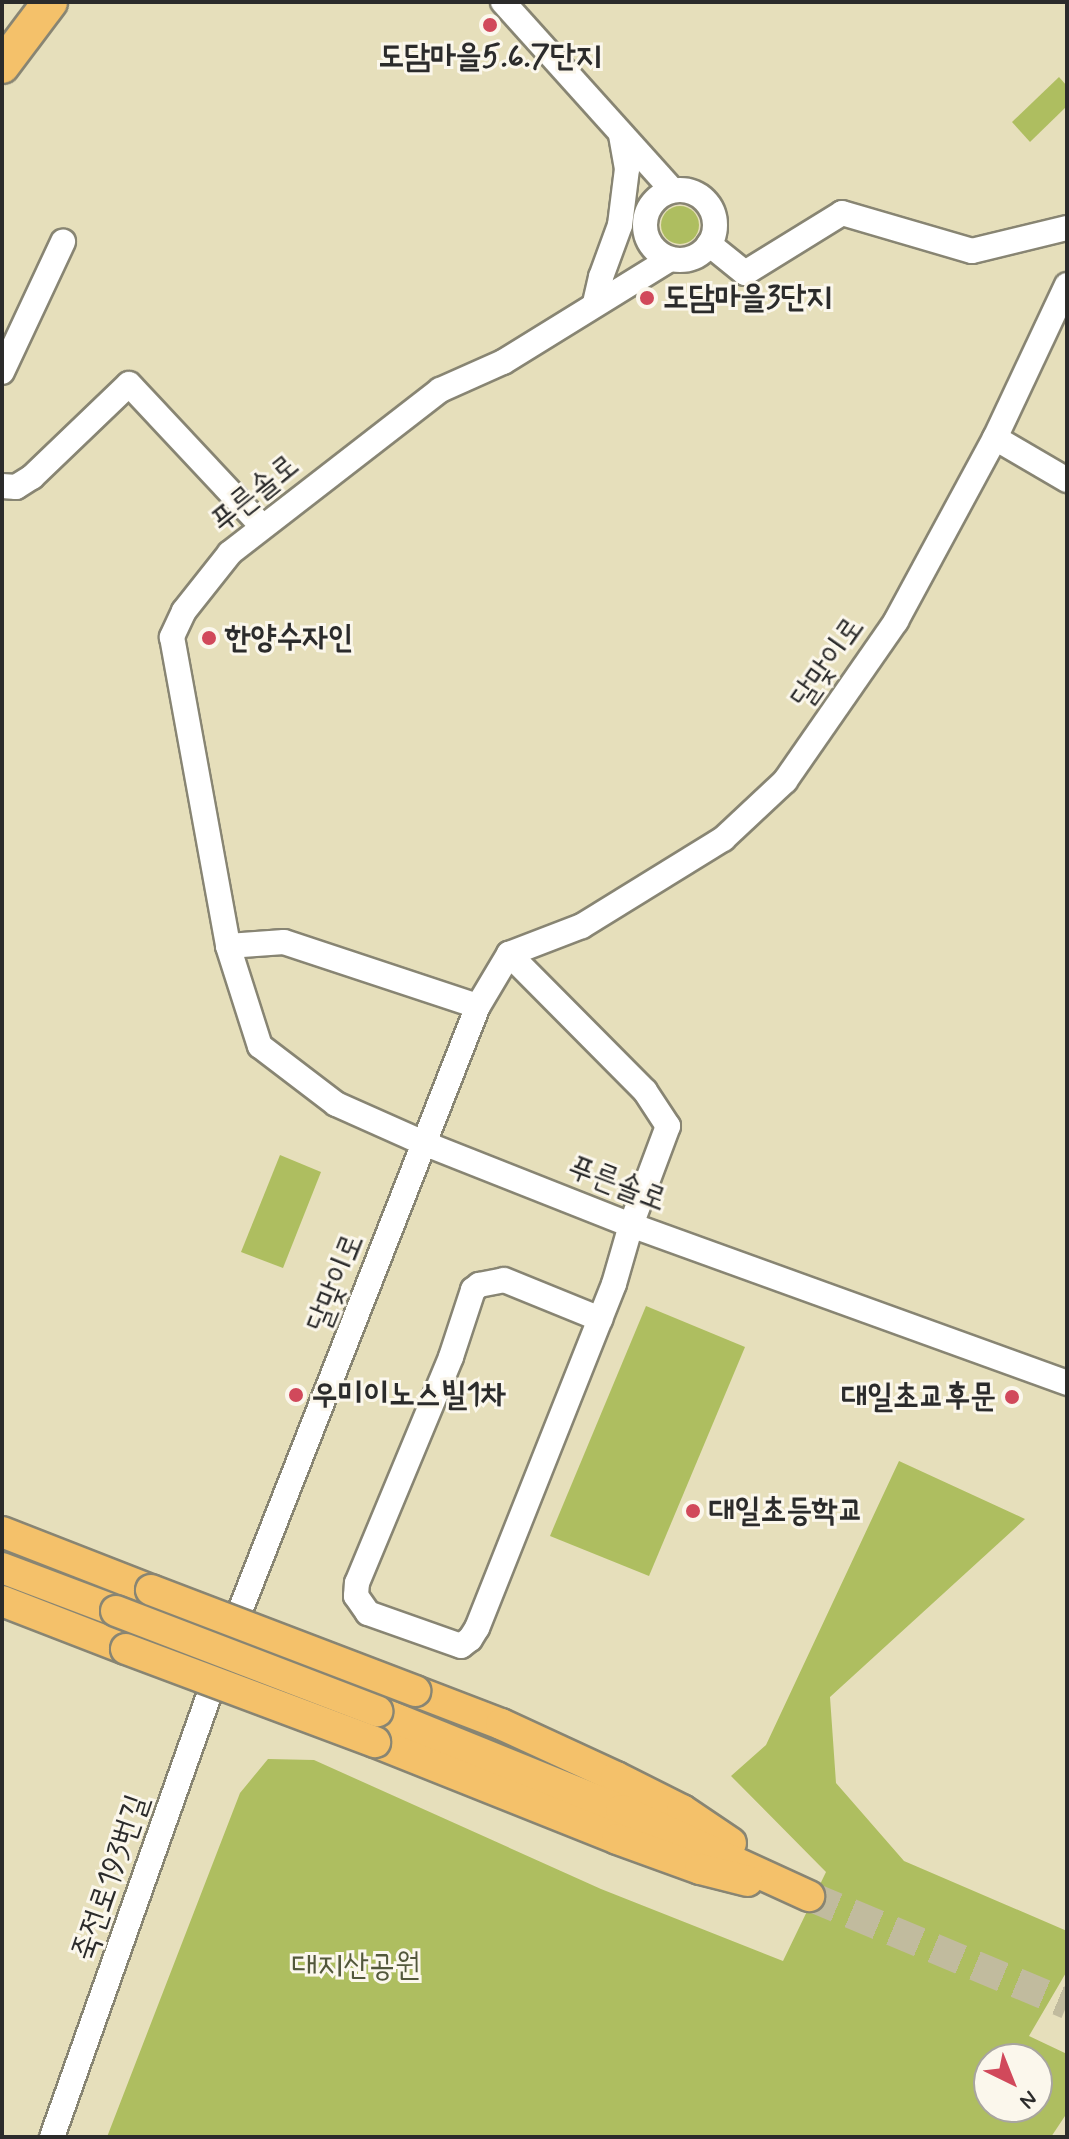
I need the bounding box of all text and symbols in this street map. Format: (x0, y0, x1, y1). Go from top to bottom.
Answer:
marker: 도담마을5.6.7단지 (481, 16, 499, 34)
place label: 도담마을5.6.7단지 (379, 38, 601, 76)
place label: 도담마을3단지 (663, 279, 832, 317)
marker: 도담마을3단지 (638, 289, 656, 307)
street label: 푸른솔로 (203, 447, 307, 541)
street label: 달맞이로 (783, 610, 873, 716)
place label: 한양수자인 (225, 619, 354, 657)
marker: 한양수자인 (200, 629, 218, 647)
street label: 푸른솔로 (562, 1148, 672, 1220)
street label: 달맞이로 (299, 1228, 373, 1338)
place label: 우미이노스빌1차 (312, 1376, 507, 1414)
place label: 대일초교후문 (842, 1378, 996, 1416)
marker: 우미이노스빌1차 (287, 1386, 305, 1404)
marker: 대일초교후문 (1003, 1388, 1021, 1406)
place label: 대일초등학교 (709, 1492, 864, 1530)
marker: 대일초등학교 (684, 1502, 702, 1520)
street label: 죽전로193번길 (65, 1790, 157, 1966)
park label: 대지산공원 (292, 1947, 420, 1985)
north arrow (973, 2043, 1053, 2123)
text: N (1013, 2084, 1043, 2114)

